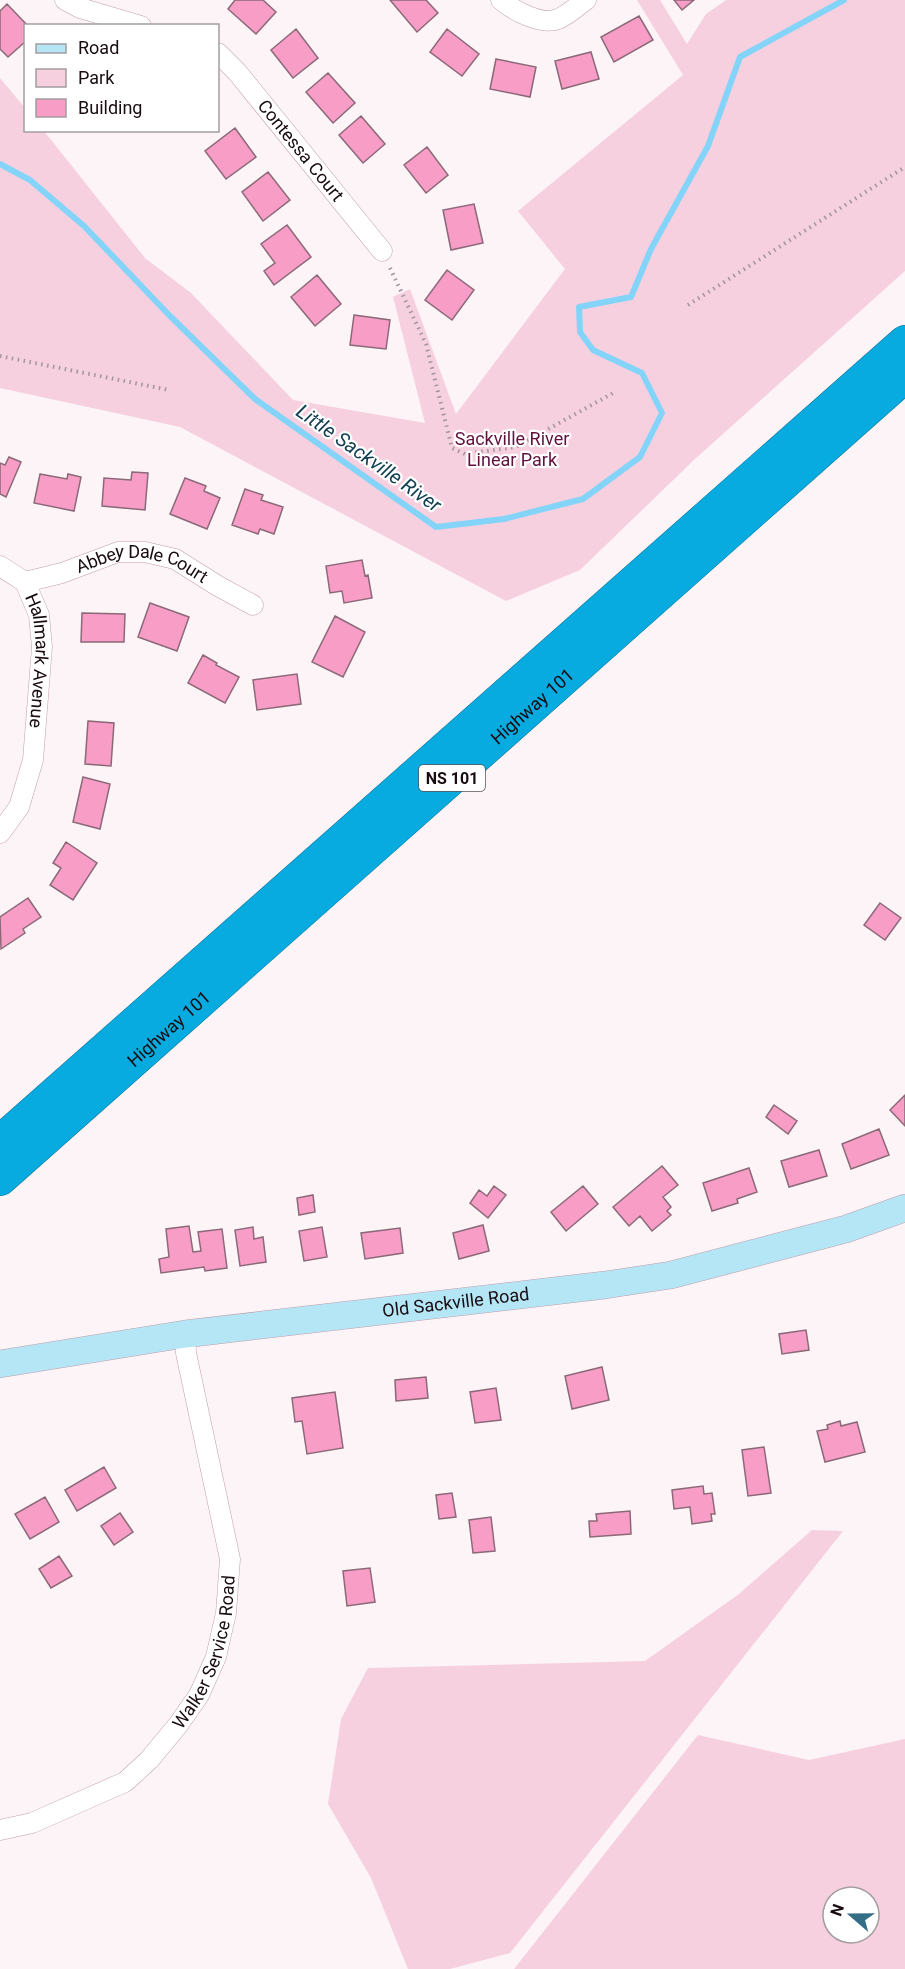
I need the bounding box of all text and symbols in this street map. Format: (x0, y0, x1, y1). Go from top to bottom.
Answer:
legend (24, 24, 219, 132)
text: Road (78, 37, 119, 58)
text: Park (78, 67, 115, 88)
street label: Contessa Court (254, 95, 348, 205)
text: Building (78, 97, 142, 118)
water label: Little Sackville River (292, 399, 447, 518)
park label: Sackville River Linear Park (455, 428, 569, 470)
street label: Abbey Dale Court (73, 541, 212, 587)
street label: Hallmark Avenue (21, 590, 53, 729)
street label: Highway 101 (486, 664, 578, 748)
road number: NS 101 (419, 765, 485, 791)
street label: Highway 101 (123, 986, 215, 1071)
street label: Old Sackville Road (381, 1283, 530, 1321)
street label: Walker Service Road (168, 1574, 239, 1732)
north arrow (821, 1885, 881, 1945)
text: N (827, 1901, 848, 1919)

